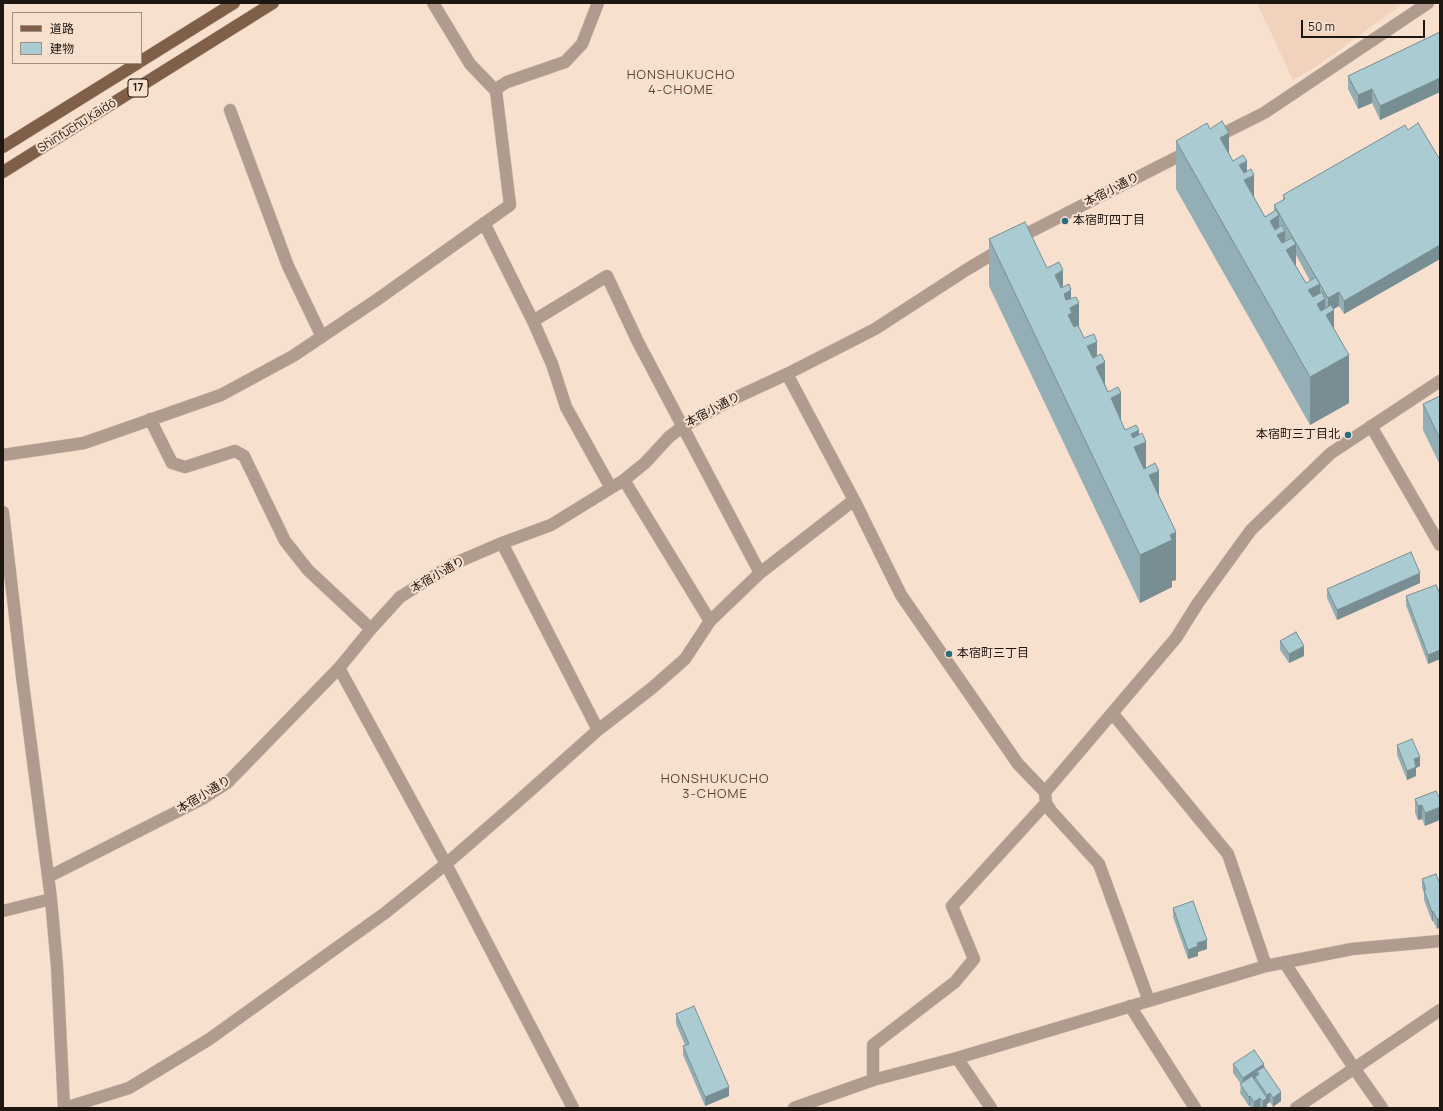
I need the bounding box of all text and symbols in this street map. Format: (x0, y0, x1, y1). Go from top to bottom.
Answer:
legend (12, 12, 142, 64)
scale bar (1303, 12, 1427, 38)
text: 50 m (1308, 18, 1335, 35)
text: 道路 (50, 20, 74, 37)
text: 建物 (50, 40, 74, 57)
district label: HONSHUKUCHO 4-CHOME (627, 67, 735, 98)
road number: 17 (128, 79, 148, 97)
street label: Shinfuchu Kaidō (35, 96, 119, 156)
street label: 本宿小通り (1082, 170, 1142, 210)
place label: 本宿町四丁目 (1073, 214, 1145, 228)
marker: 本宿町四丁目 (1060, 216, 1070, 226)
street label: 本宿小通り (683, 390, 743, 430)
place label: 本宿町三丁目北 (1256, 428, 1340, 442)
marker: 本宿町三丁目北 (1343, 430, 1353, 440)
street label: 本宿小通り (408, 554, 468, 596)
place label: 本宿町三丁目 (957, 647, 1029, 661)
marker: 本宿町三丁目 (944, 649, 954, 659)
district label: HONSHUKUCHO 3-CHOME (661, 771, 769, 802)
street label: 本宿小通り (175, 773, 233, 817)

